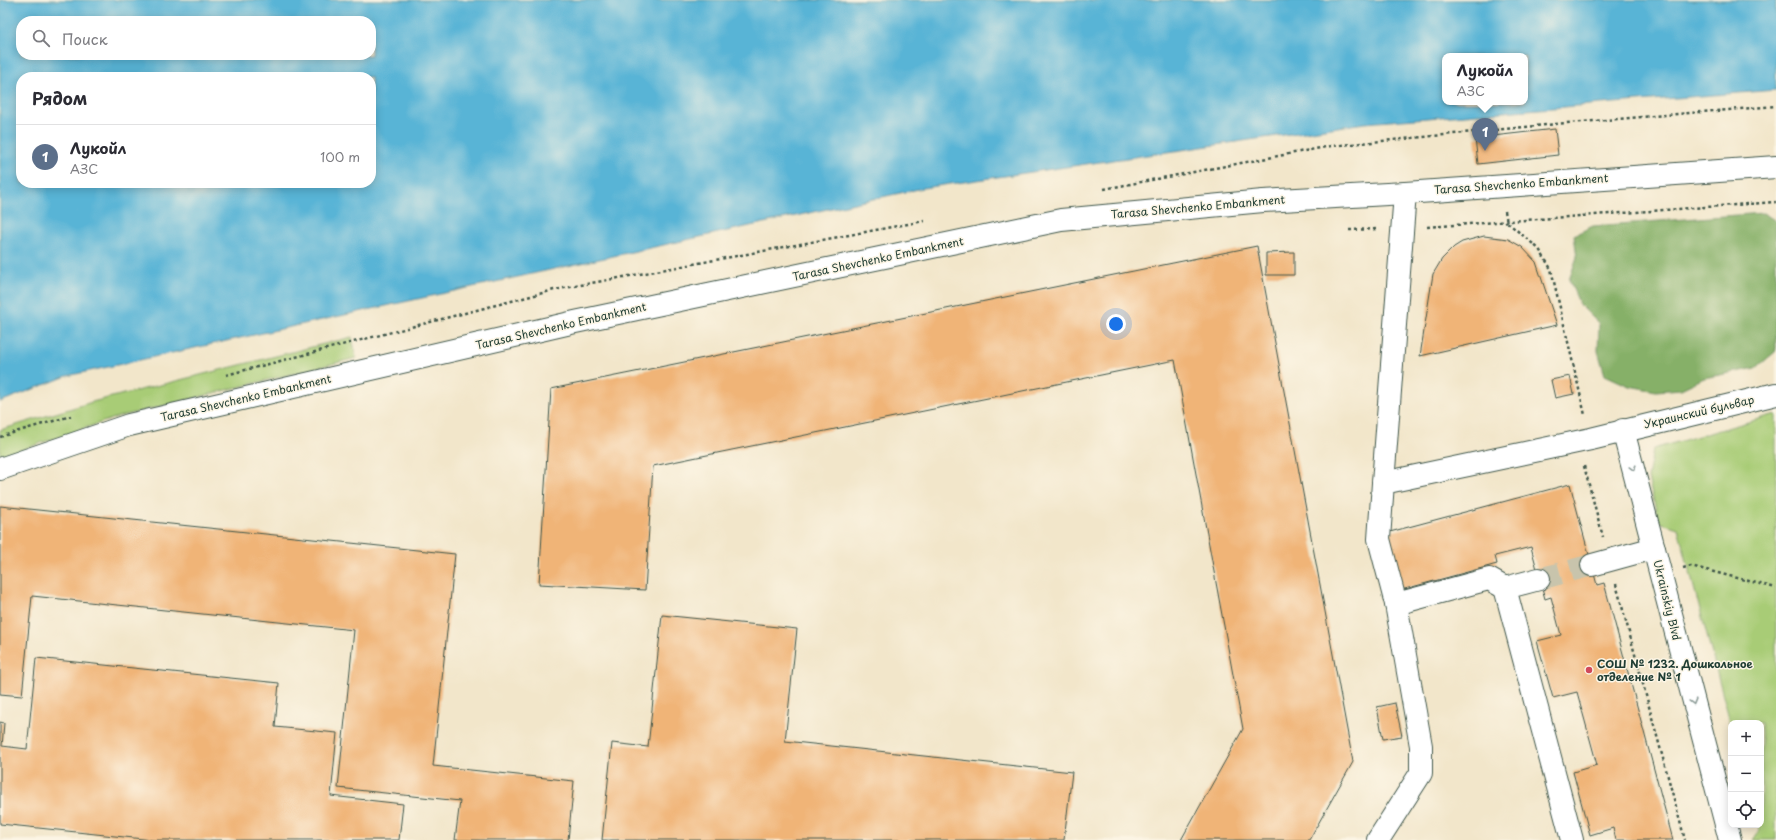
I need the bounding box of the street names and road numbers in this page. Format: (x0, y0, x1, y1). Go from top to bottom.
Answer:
street label: Tarasa Shevchenko Embankment (1433, 169, 1609, 198)
street label: Tarasa Shevchenko Embankment (1110, 190, 1286, 223)
street label: Tarasa Shevchenko Embankment (791, 232, 966, 285)
street label: Tarasa Shevchenko Embankment (474, 297, 648, 353)
street label: Tarasa Shevchenko Embankment (159, 369, 333, 425)
street label: Украинский бульвар (1642, 391, 1756, 432)
street label: Ukrainskiy Blvd (1649, 558, 1686, 642)

